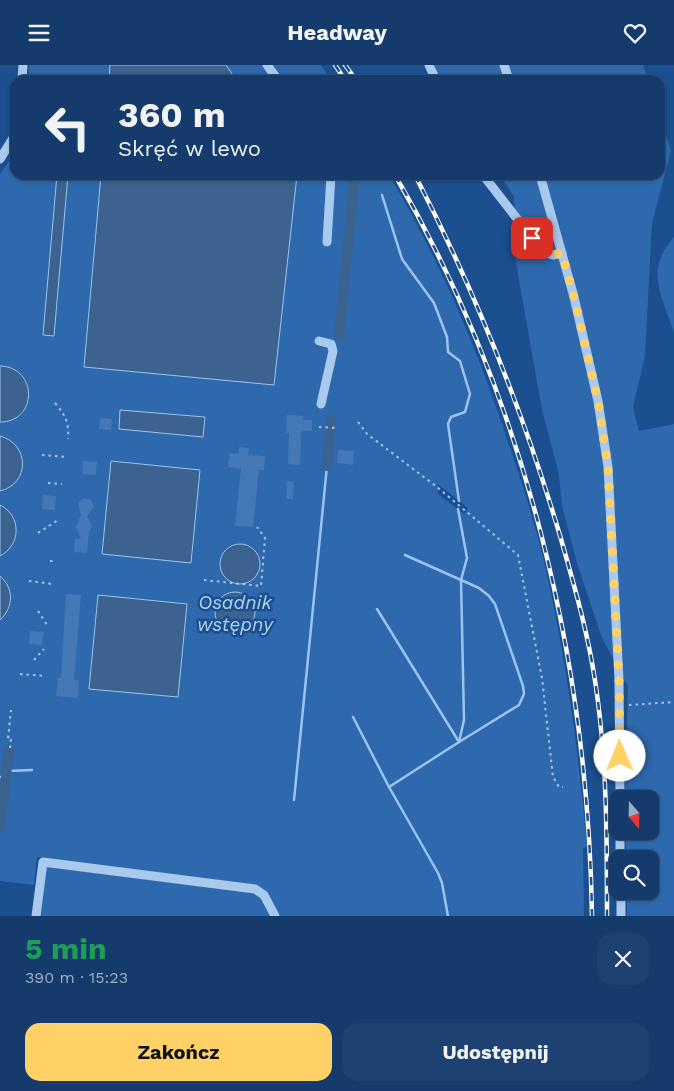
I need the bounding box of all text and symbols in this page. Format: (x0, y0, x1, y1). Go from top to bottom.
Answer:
icon: menu (25, 19, 53, 47)
icon: heart (621, 19, 649, 47)
text: Headway (287, 20, 387, 45)
text: 360 m (118, 94, 226, 136)
icon: left (35, 95, 100, 160)
text: Skręć w lewo (118, 136, 261, 161)
pin (511, 217, 553, 259)
icon: arrive (518, 224, 546, 252)
water label: Osadnik wstępny (197, 591, 274, 636)
position arrow (593, 729, 645, 781)
north arrow (609, 790, 659, 840)
map controls (609, 790, 659, 900)
button: search (609, 850, 659, 900)
text: 5 min (25, 931, 107, 966)
button: close (597, 933, 649, 985)
text: 390 m · 15:23 (25, 968, 128, 987)
button: Zakończ (25, 1023, 332, 1081)
button: Udostępnij (342, 1023, 649, 1081)

